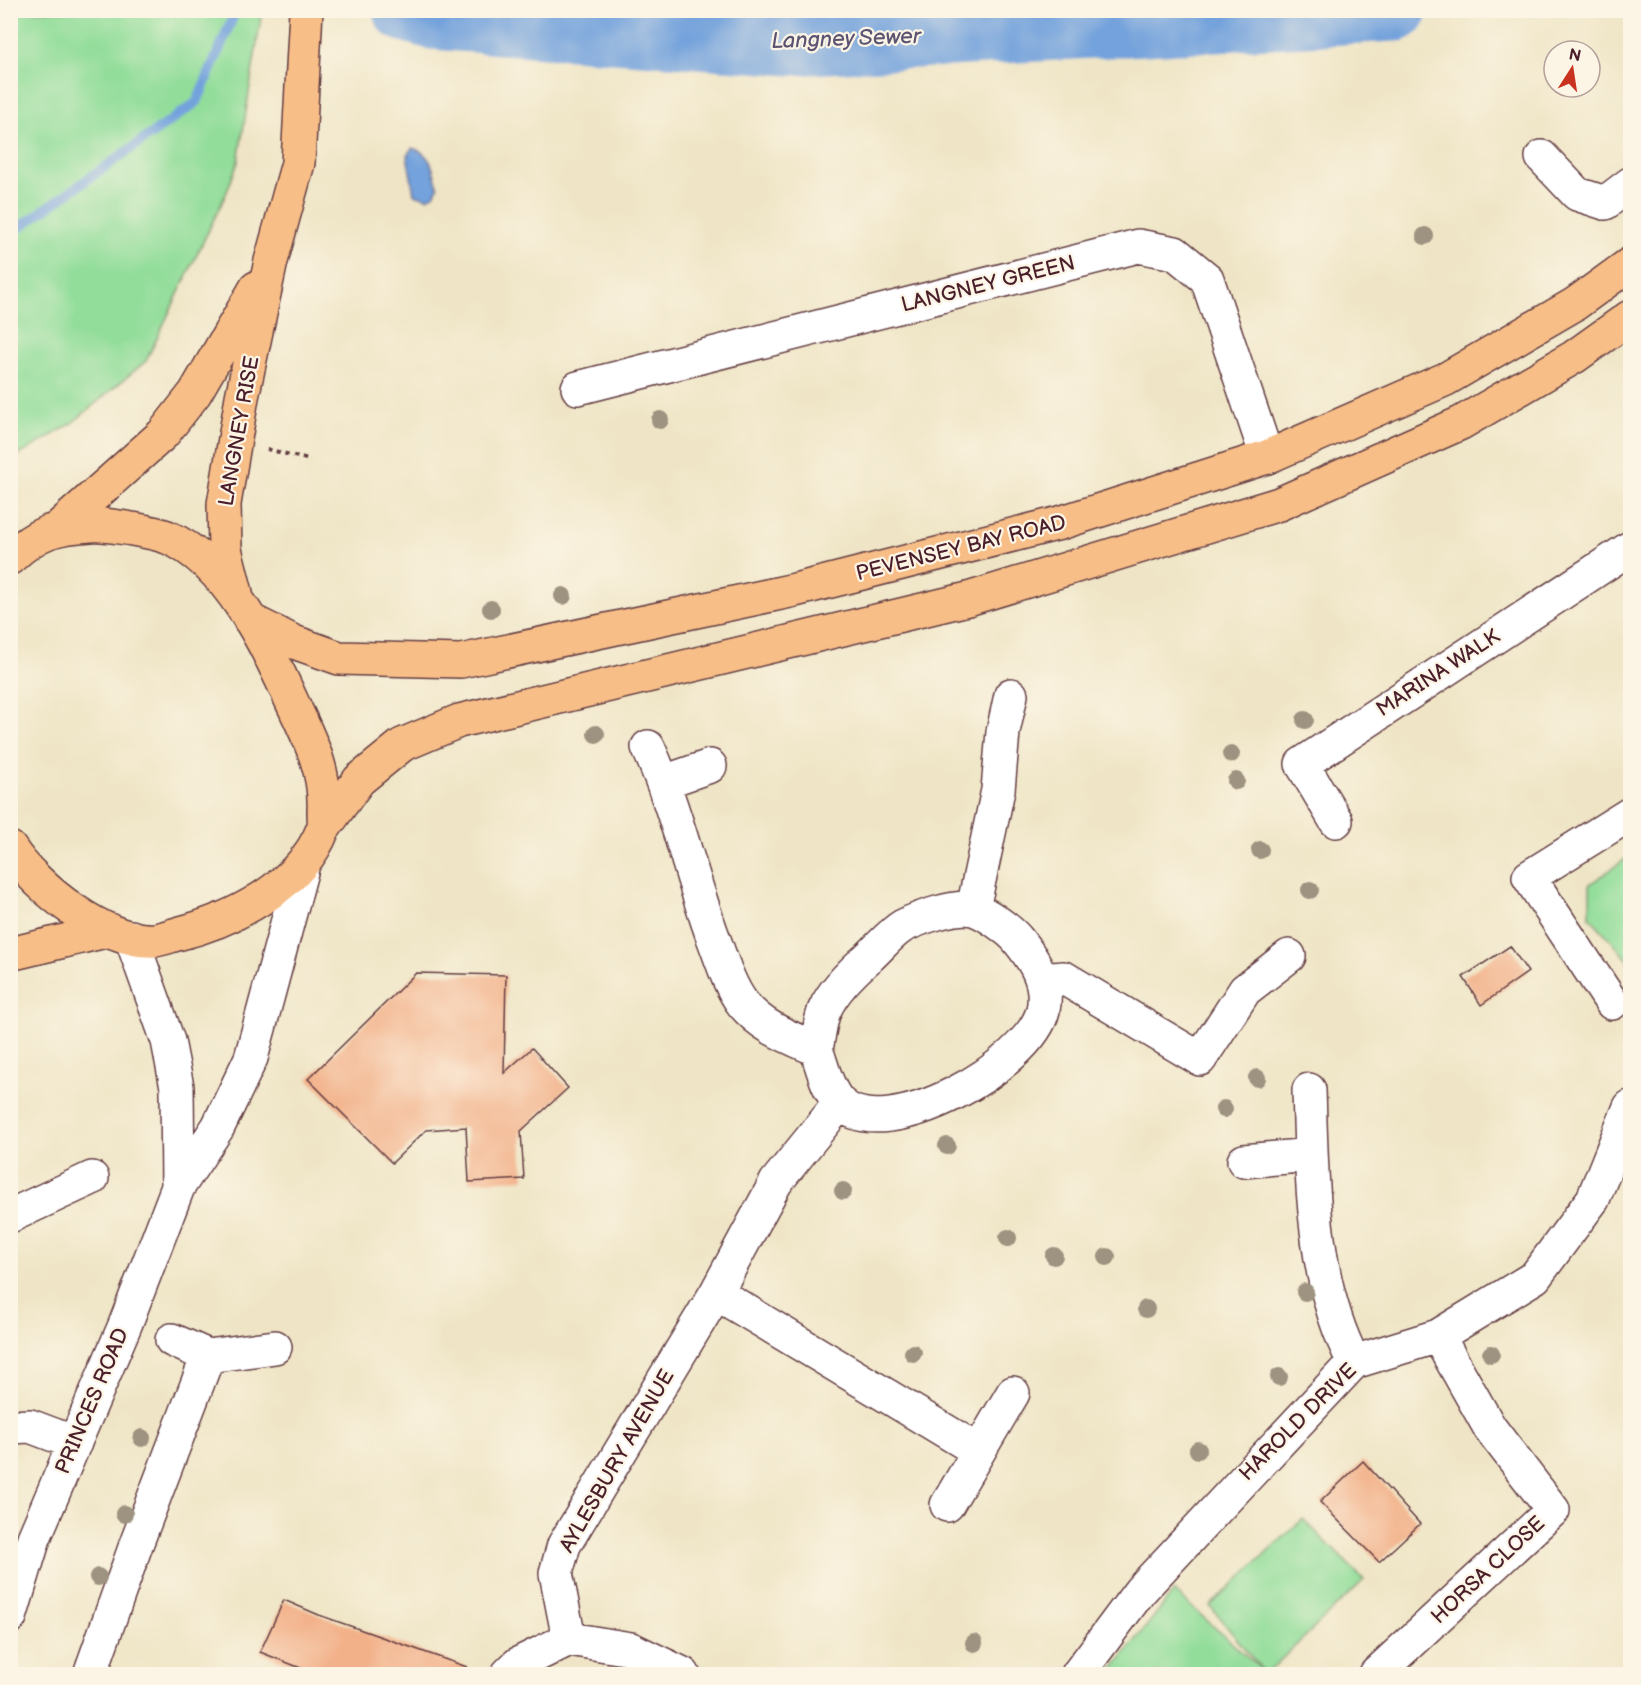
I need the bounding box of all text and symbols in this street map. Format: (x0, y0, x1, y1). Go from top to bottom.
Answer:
water label: Langney Sewer (771, 23, 923, 55)
north arrow (1542, 39, 1602, 99)
text: N (1567, 45, 1583, 66)
street label: LANGNEY GREEN (899, 250, 1077, 318)
street label: LANGNEY RISE (213, 354, 265, 508)
street label: PEVENSEY BAY ROAD (853, 510, 1069, 586)
street label: MARINA WALK (1372, 624, 1505, 722)
street label: PRINCES ROAD (50, 1324, 134, 1478)
street label: HAROLD DRIVE (1234, 1358, 1362, 1486)
street label: AYLESBURY AVENUE (554, 1365, 680, 1557)
street label: HORSA CLOSE (1426, 1511, 1550, 1629)

